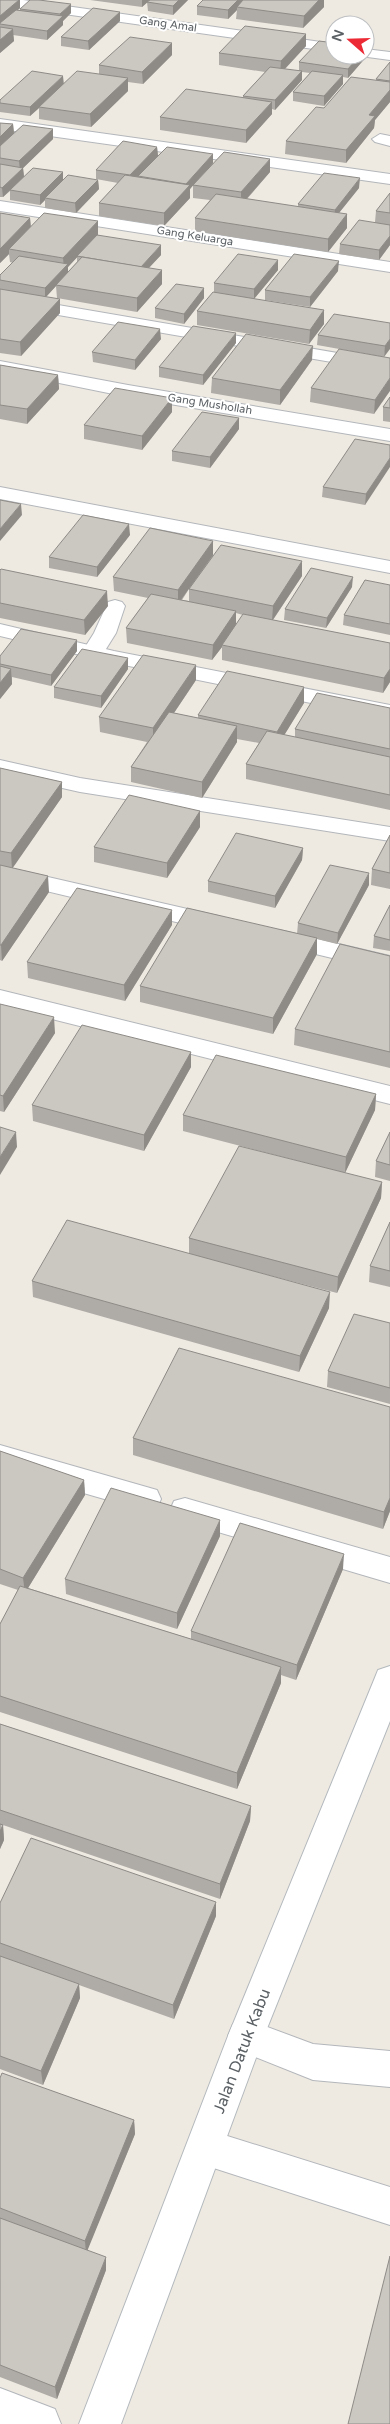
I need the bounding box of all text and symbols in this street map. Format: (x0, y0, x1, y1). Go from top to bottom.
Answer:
street label: Gang Amal (138, 14, 198, 34)
north arrow (325, 15, 375, 65)
text: N (328, 28, 348, 44)
street label: Gang Keluarga (156, 224, 234, 248)
street label: Gang Mushollah (167, 391, 253, 417)
street label: Jalan Datuk Kabu (209, 1986, 275, 2116)

